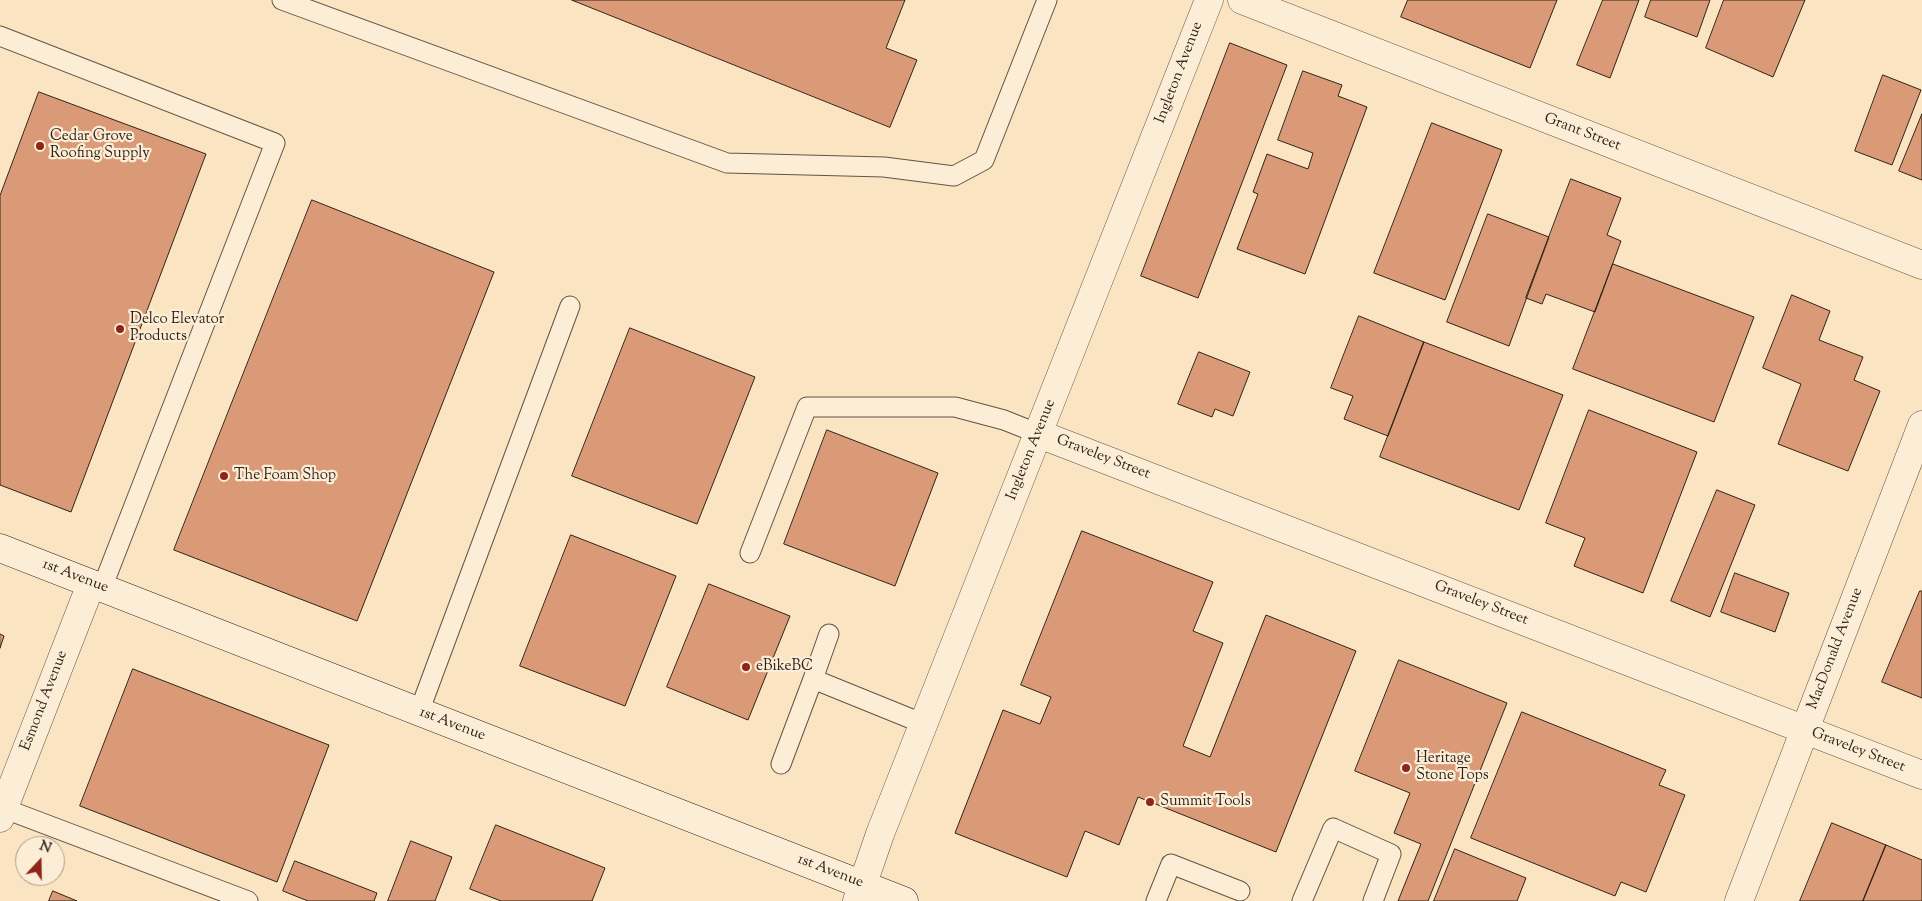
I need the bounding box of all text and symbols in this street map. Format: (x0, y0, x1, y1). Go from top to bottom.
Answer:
street label: Ingleton Avenue (1152, 20, 1208, 126)
street label: Grant Street (1541, 110, 1623, 156)
place label: Cedar Grove Roofing Supply (50, 128, 150, 163)
marker: Cedar Grove Roofing Supply (34, 140, 46, 152)
place label: Delco Elevator Products (130, 311, 224, 346)
marker: Delco Elevator Products (114, 323, 126, 335)
street label: Ingleton Avenue (1004, 397, 1060, 503)
street label: Graveley Street (1054, 432, 1152, 484)
place label: The Foam Shop (234, 467, 336, 485)
marker: The Foam Shop (218, 470, 230, 482)
street label: 1st Avenue (39, 556, 111, 598)
street label: Graveley Street (1432, 578, 1530, 630)
street label: MacDonald Avenue (1804, 586, 1868, 712)
street label: Esmond Avenue (18, 648, 72, 754)
place label: eBikeBC (756, 658, 813, 676)
marker: eBikeBC (740, 661, 752, 673)
street label: 1st Avenue (416, 704, 488, 746)
street label: Graveley Street (1809, 725, 1907, 777)
place label: Heritage Stone Tops (1416, 750, 1489, 785)
marker: Heritage Stone Tops (1400, 762, 1412, 774)
place label: Summit Tools (1160, 793, 1251, 811)
marker: Summit Tools (1144, 796, 1156, 808)
north arrow (15, 836, 65, 886)
text: N (36, 837, 54, 859)
street label: 1st Avenue (794, 851, 866, 893)

